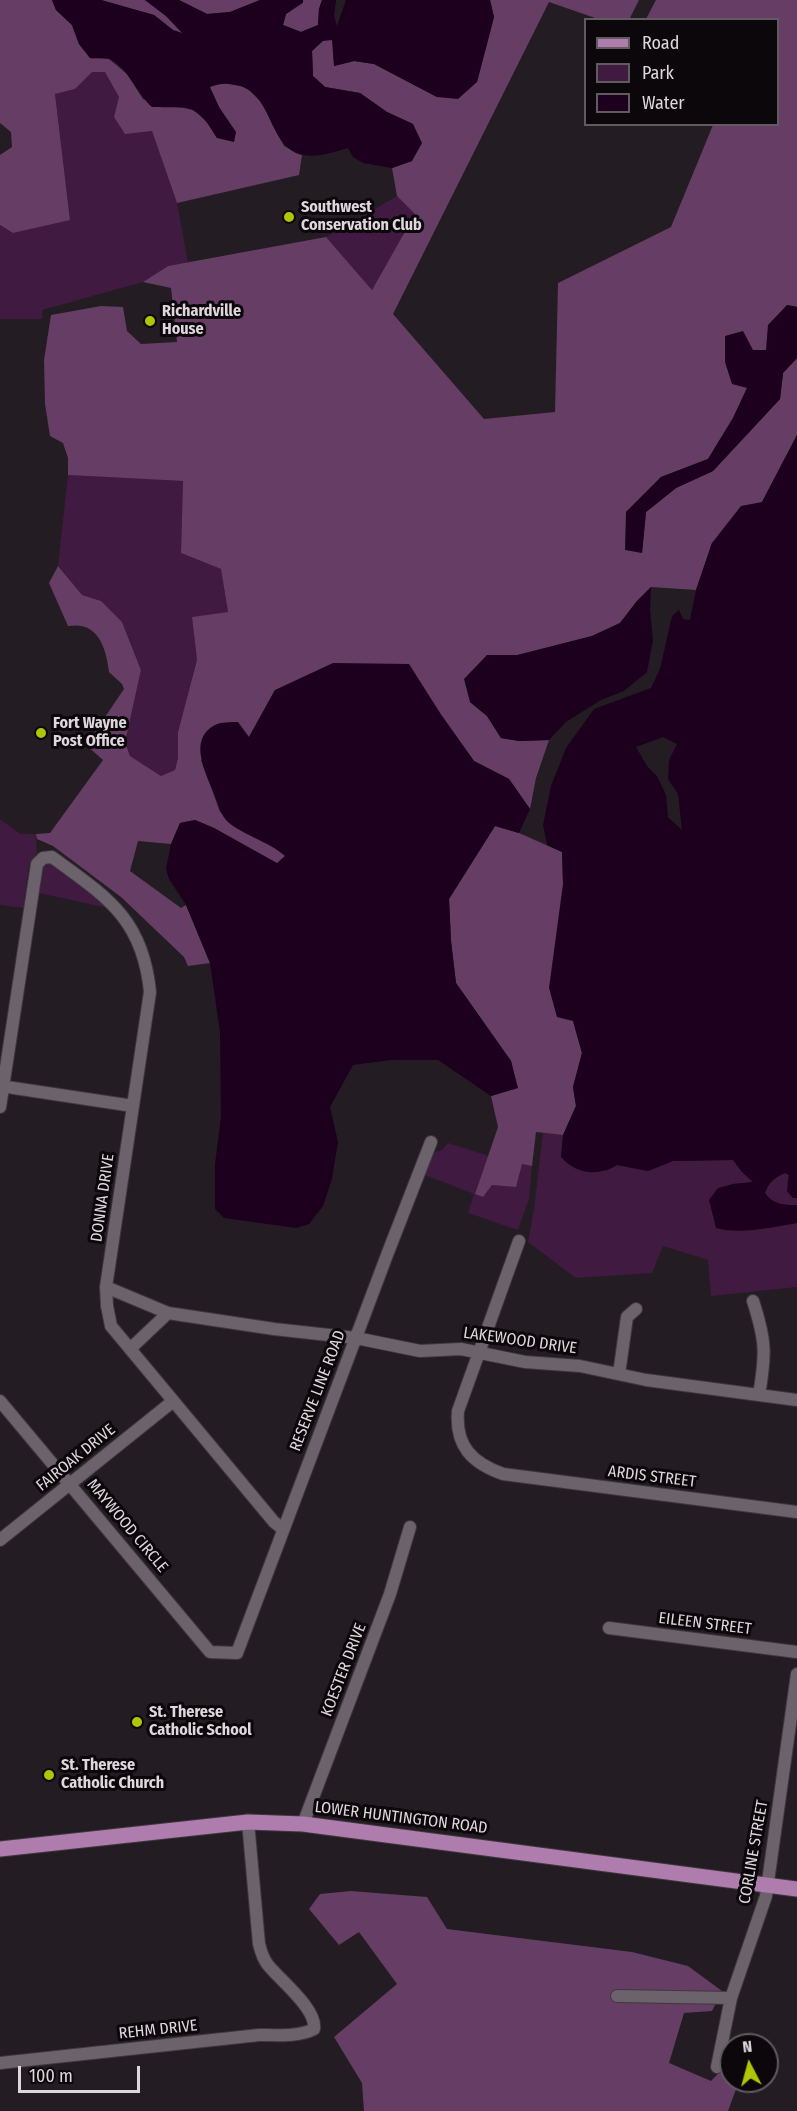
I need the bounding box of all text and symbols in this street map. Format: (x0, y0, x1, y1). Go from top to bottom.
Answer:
legend (584, 18, 779, 126)
text: Road (642, 32, 679, 54)
text: Park (642, 62, 674, 84)
text: Water (642, 92, 685, 114)
place label: Southwest Conservation Club (301, 198, 422, 236)
marker: Southwest Conservation Club (282, 210, 296, 224)
place label: Richardville House (162, 302, 241, 340)
marker: Richardville House (143, 314, 157, 328)
place label: Fort Wayne Post Office (53, 714, 127, 752)
marker: Fort Wayne Post Office (34, 726, 48, 740)
street label: DONNA DRIVE (87, 1153, 119, 1243)
street label: LAKEWOOD DRIVE (462, 1324, 578, 1358)
street label: RESERVE LINE ROAD (286, 1328, 350, 1454)
street label: FAIROAK DRIVE (33, 1420, 119, 1496)
street label: ARDIS STREET (607, 1462, 697, 1492)
street label: MAYWOOD CIRCLE (82, 1476, 172, 1576)
street label: EILEEN STREET (657, 1609, 753, 1639)
street label: KOESTER DRIVE (317, 1621, 371, 1719)
place label: St. Therese Catholic School (149, 1703, 252, 1741)
marker: St. Therese Catholic School (130, 1715, 144, 1729)
place label: St. Therese Catholic Church (61, 1756, 164, 1794)
marker: St. Therese Catholic Church (42, 1768, 56, 1782)
street label: LOWER HUNTINGTON ROAD (314, 1798, 488, 1838)
street label: CORLINE STREET (735, 1799, 773, 1905)
street label: REHM DRIVE (118, 2016, 198, 2044)
north arrow (719, 2033, 779, 2093)
text: N (742, 2037, 753, 2057)
scale bar (21, 2054, 142, 2092)
text: 100 m (29, 2065, 73, 2087)

